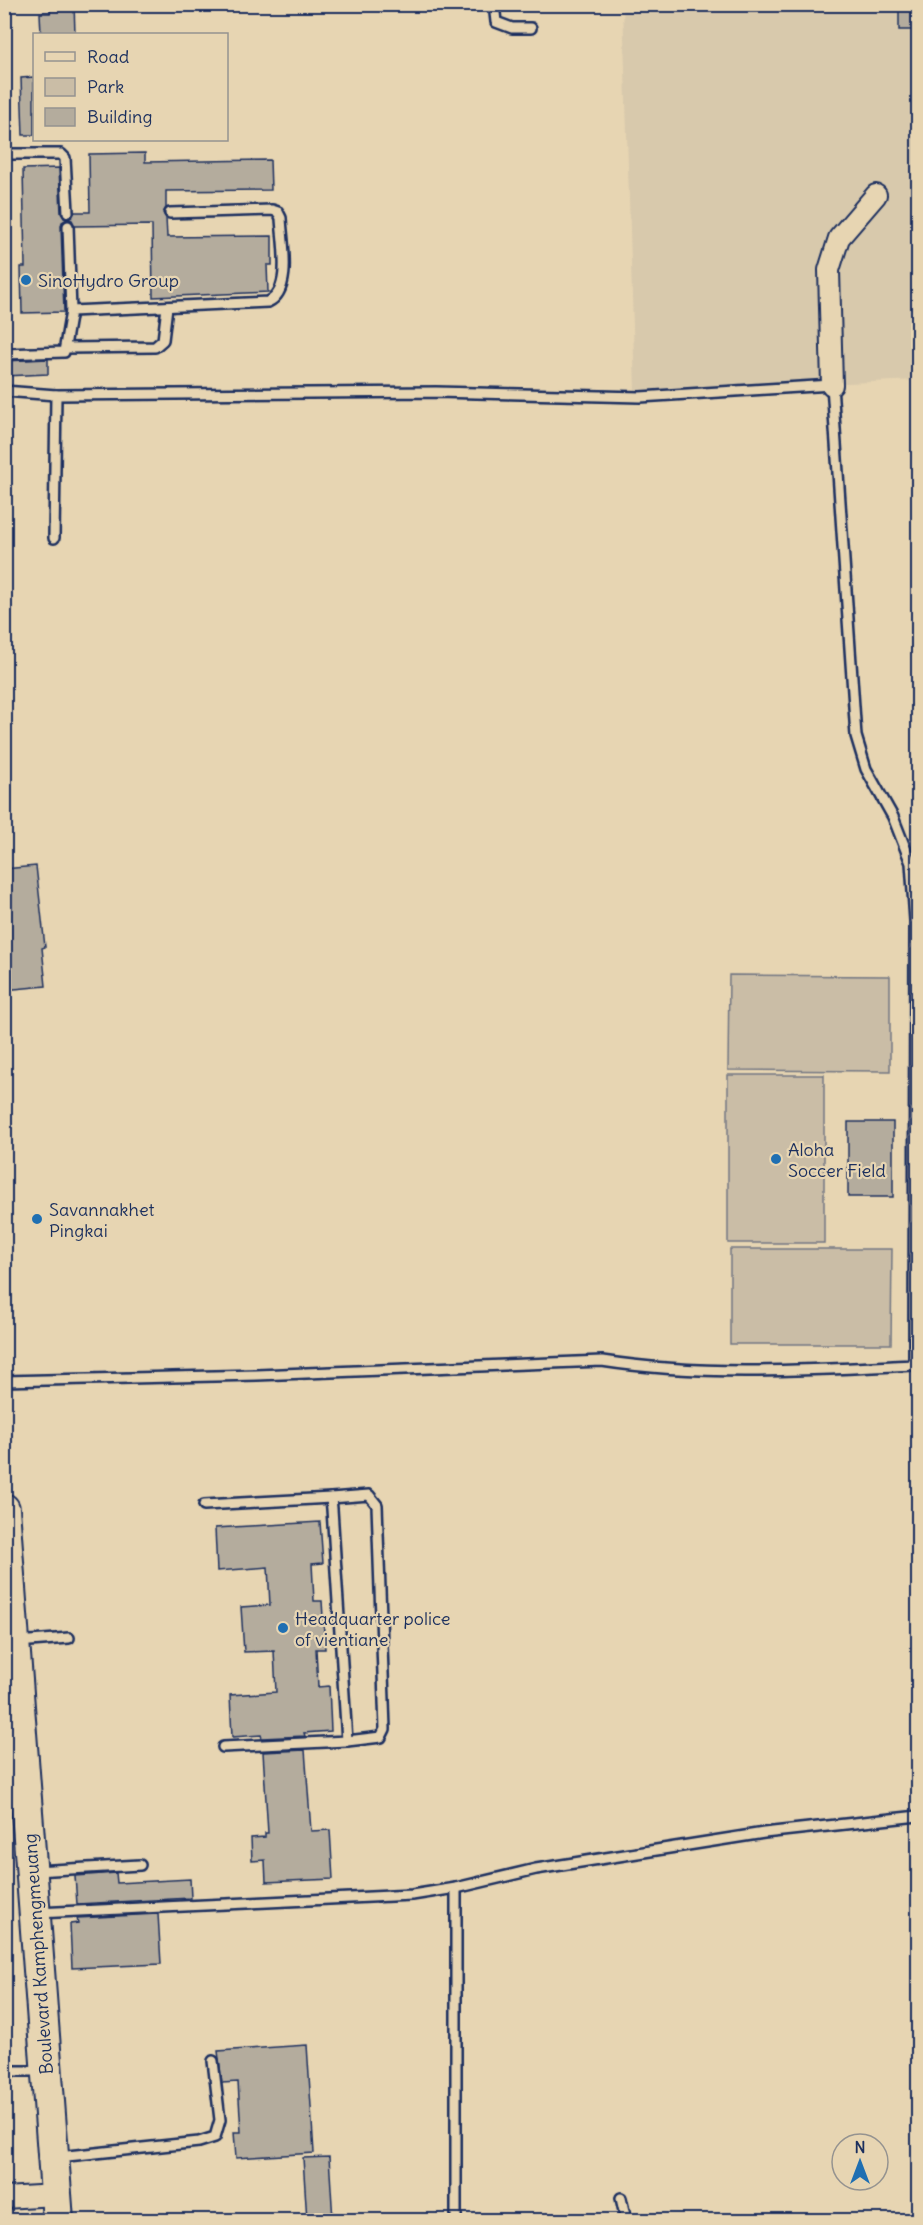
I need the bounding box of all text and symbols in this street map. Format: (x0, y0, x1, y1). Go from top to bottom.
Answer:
legend (33, 33, 228, 141)
text: Road (87, 45, 130, 68)
text: Park (87, 75, 124, 98)
text: Building (87, 105, 152, 128)
place label: SinoHydro Group (38, 269, 179, 292)
marker: SinoHydro Group (19, 273, 33, 287)
place label: Aloha Soccer Field (788, 1138, 886, 1182)
marker: Aloha Soccer Field (769, 1152, 783, 1166)
place label: Savannakhet Pingkai (49, 1198, 155, 1242)
marker: Savannakhet Pingkai (30, 1212, 44, 1226)
place label: Headquarter police of vientiane (295, 1607, 450, 1651)
marker: Headquarter police of vientiane (276, 1621, 290, 1635)
street label: Boulevard Kamphengmeuang (18, 1833, 58, 2075)
north arrow (830, 2132, 890, 2192)
text: N (854, 2137, 866, 2157)

